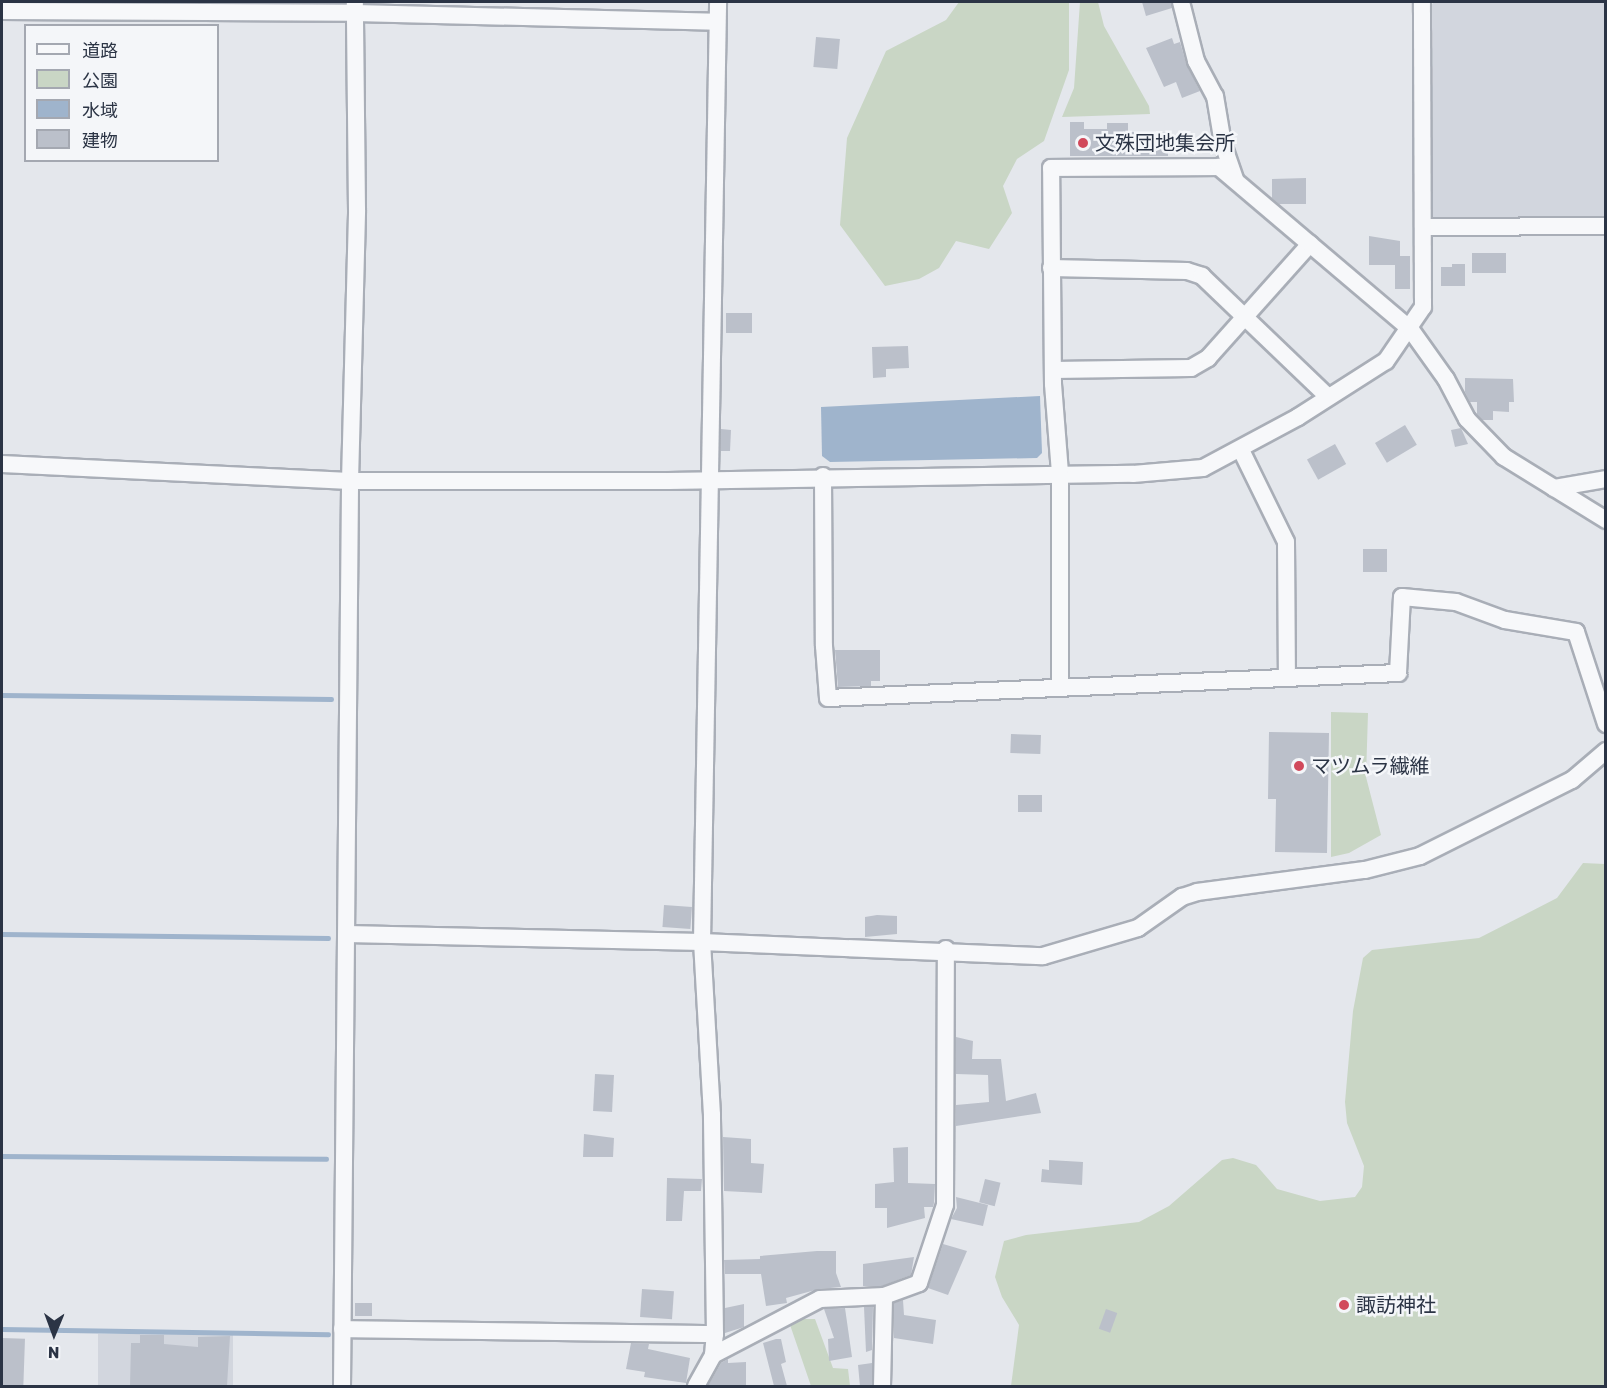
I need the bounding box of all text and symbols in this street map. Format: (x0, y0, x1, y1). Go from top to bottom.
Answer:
legend (24, 24, 219, 162)
text: 道路 (82, 40, 118, 62)
text: 公園 (82, 70, 118, 92)
text: 水域 (82, 100, 118, 122)
text: 建物 (82, 130, 118, 152)
place label: 文殊団地集会所 (1095, 131, 1235, 155)
marker: 文殊団地集会所 (1076, 136, 1090, 150)
place label: マツムラ繊維 (1311, 754, 1431, 778)
marker: マツムラ繊維 (1292, 759, 1306, 773)
place label: 諏訪神社 (1356, 1293, 1436, 1317)
marker: 諏訪神社 (1337, 1298, 1351, 1312)
north arrow (24, 1304, 84, 1364)
text: N (48, 1343, 60, 1362)

